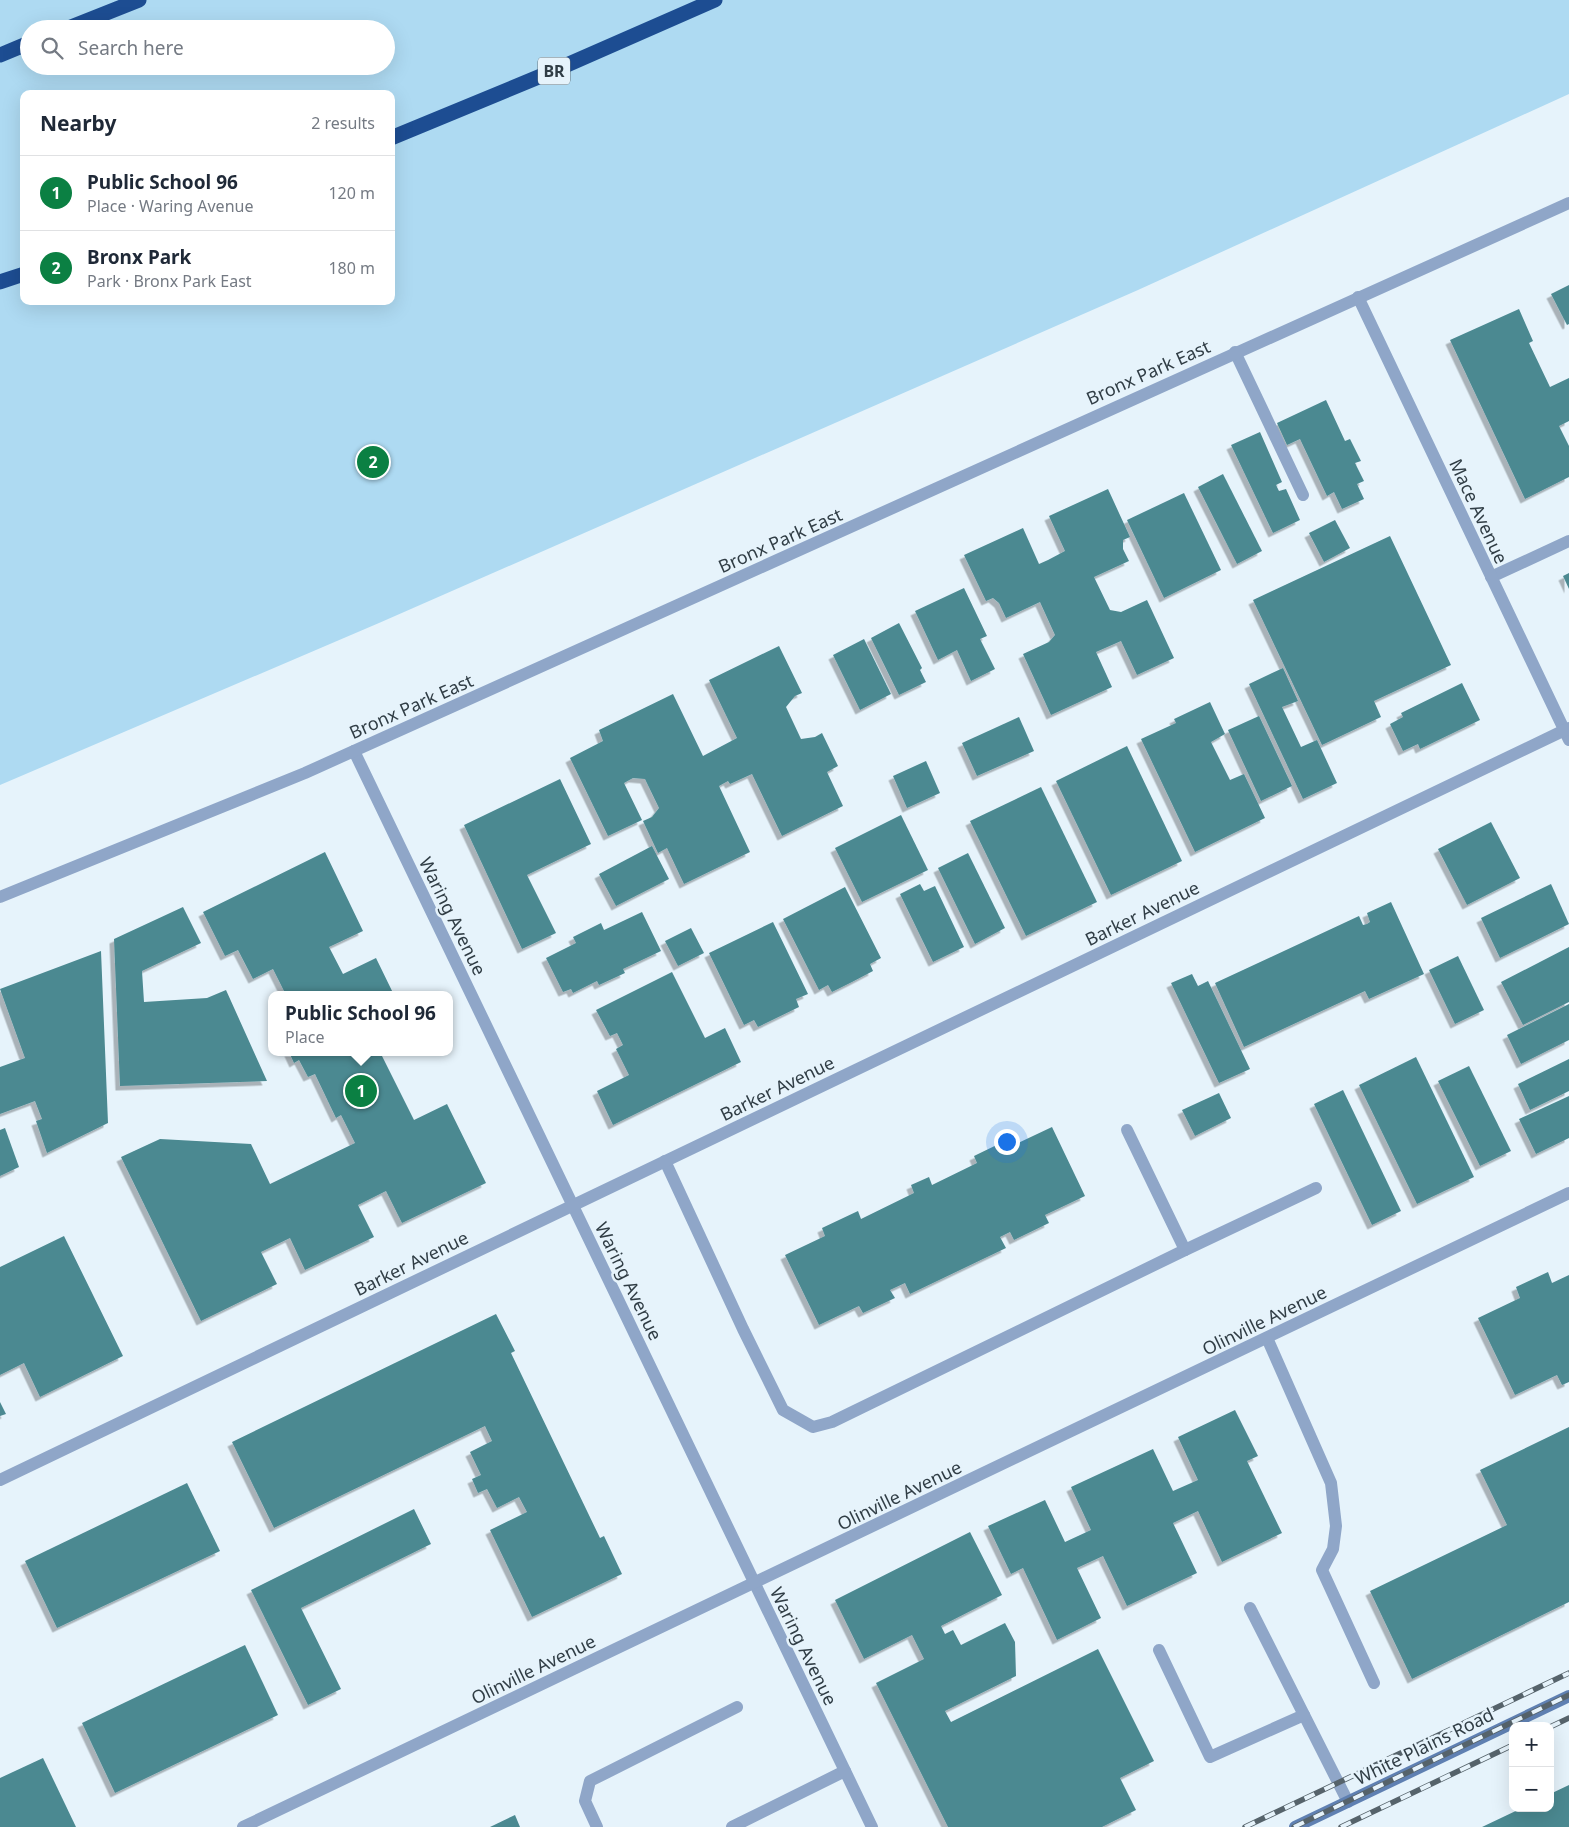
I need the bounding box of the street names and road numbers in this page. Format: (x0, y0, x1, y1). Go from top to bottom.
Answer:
road number: BR (538, 58, 570, 84)
street label: Bronx Park East (1082, 334, 1214, 410)
street label: Mace Avenue (1444, 455, 1514, 567)
street label: Bronx Park East (714, 502, 846, 578)
street label: Bronx Park East (345, 668, 477, 744)
street label: Waring Avenue (414, 853, 492, 979)
street label: Barker Avenue (1081, 875, 1203, 951)
street label: Barker Avenue (716, 1050, 838, 1126)
street label: Waring Avenue (590, 1218, 668, 1344)
street label: Barker Avenue (350, 1225, 472, 1301)
street label: Olinville Avenue (1198, 1279, 1330, 1361)
street label: Olinville Avenue (833, 1454, 965, 1536)
street label: Waring Avenue (765, 1583, 843, 1709)
street label: Olinville Avenue (467, 1628, 599, 1710)
street label: White Plains Road (1351, 1702, 1497, 1790)

